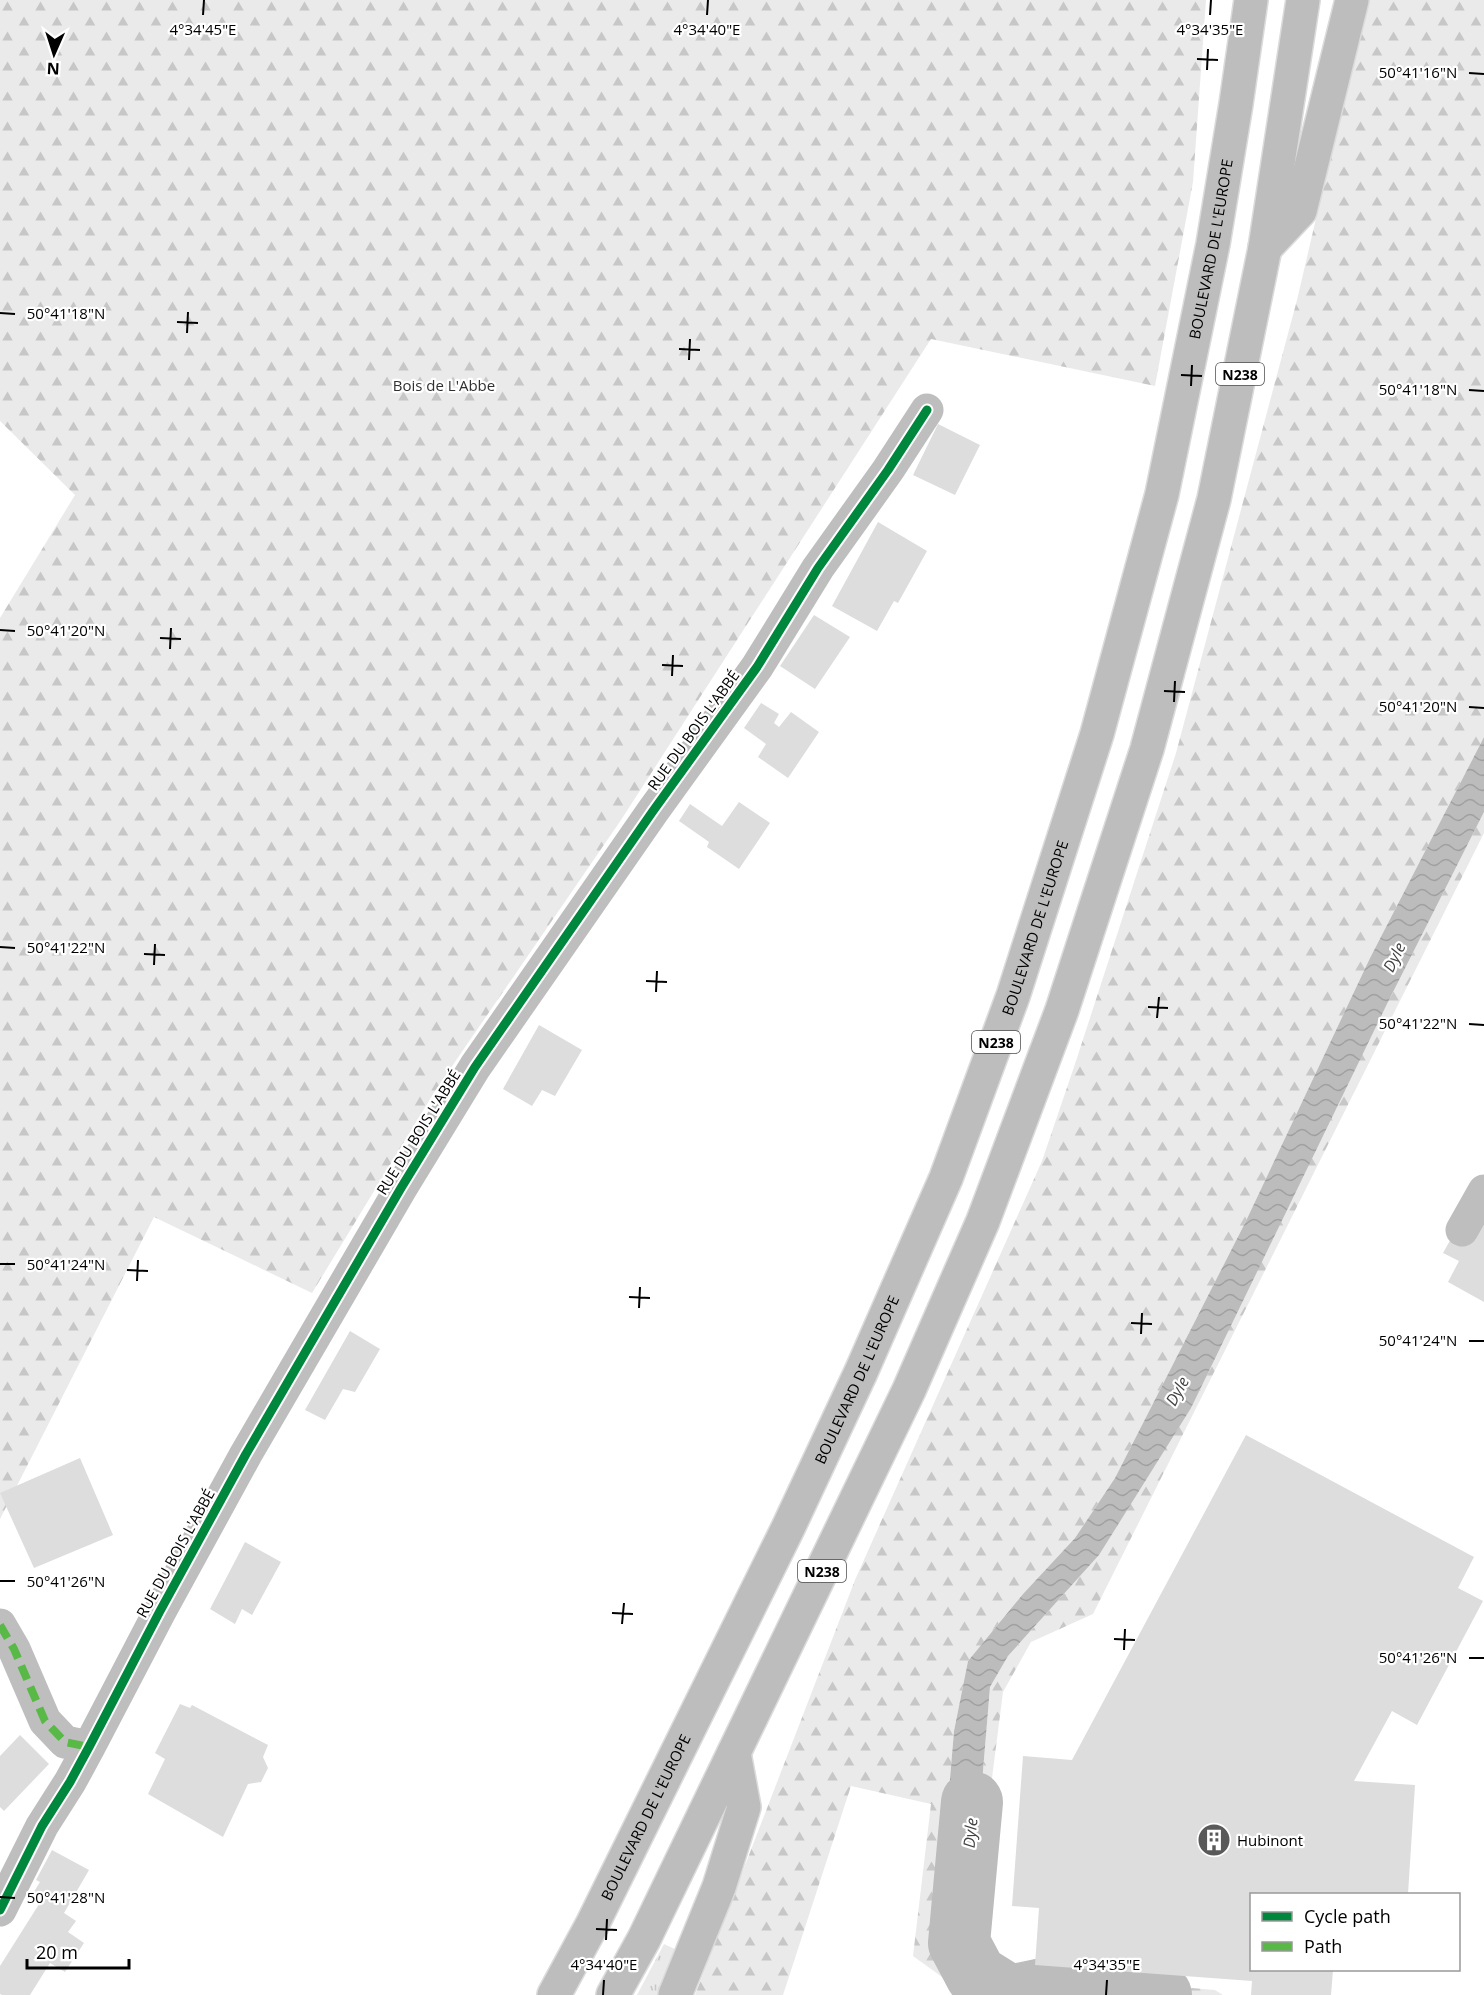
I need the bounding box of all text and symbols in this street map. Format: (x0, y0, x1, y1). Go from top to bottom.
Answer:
text: 4°34'45"E (170, 19, 236, 39)
text: 4°34'40"E (674, 19, 740, 39)
text: 4°34'35"E (1177, 19, 1243, 39)
north arrow (24, 24, 84, 84)
text: N (46, 58, 60, 80)
text: 50°41'16"N (1379, 62, 1457, 82)
street label: BOULEVARD DE L'EUROPE (1184, 157, 1237, 341)
text: 50°41'18"N (27, 303, 105, 323)
road number: N238 (1216, 363, 1264, 385)
park label: Bois de L'Abbe (393, 375, 495, 395)
text: 50°41'18"N (1379, 379, 1457, 399)
text: 50°41'20"N (27, 620, 105, 640)
street label: RUE DU BOIS L'ABBÉ (643, 666, 743, 794)
text: 50°41'20"N (1379, 696, 1457, 716)
street label: BOULEVARD DE L'EUROPE (997, 838, 1072, 1018)
text: 50°41'22"N (27, 937, 105, 957)
water label: Dyle (1378, 939, 1410, 975)
text: 50°41'22"N (1379, 1013, 1457, 1033)
road number: N238 (972, 1031, 1020, 1053)
street label: RUE DU BOIS L'ABBÉ (371, 1066, 465, 1198)
text: 50°41'24"N (27, 1254, 105, 1274)
street label: BOULEVARD DE L'EUROPE (810, 1292, 903, 1467)
text: 50°41'24"N (1379, 1330, 1457, 1350)
water label: Dyle (1160, 1372, 1194, 1409)
street label: RUE DU BOIS L'ABBÉ (131, 1485, 219, 1621)
road number: N238 (798, 1560, 846, 1582)
text: 50°41'26"N (27, 1571, 105, 1591)
text: 50°41'26"N (1379, 1647, 1457, 1667)
street label: BOULEVARD DE L'EUROPE (596, 1731, 695, 1904)
water label: Dyle (957, 1817, 983, 1849)
building icon: Hubinont (1196, 1822, 1232, 1858)
place label: Hubinont (1237, 1830, 1303, 1850)
text: 50°41'28"N (27, 1887, 105, 1907)
legend (1250, 1893, 1460, 1971)
text: Cycle path (1304, 1904, 1391, 1928)
scale bar (27, 1932, 129, 1970)
text: Path (1304, 1934, 1342, 1958)
text: 20 m (36, 1940, 78, 1964)
text: 4°34'40"E (571, 1954, 637, 1974)
text: 4°34'35"E (1074, 1954, 1140, 1974)

